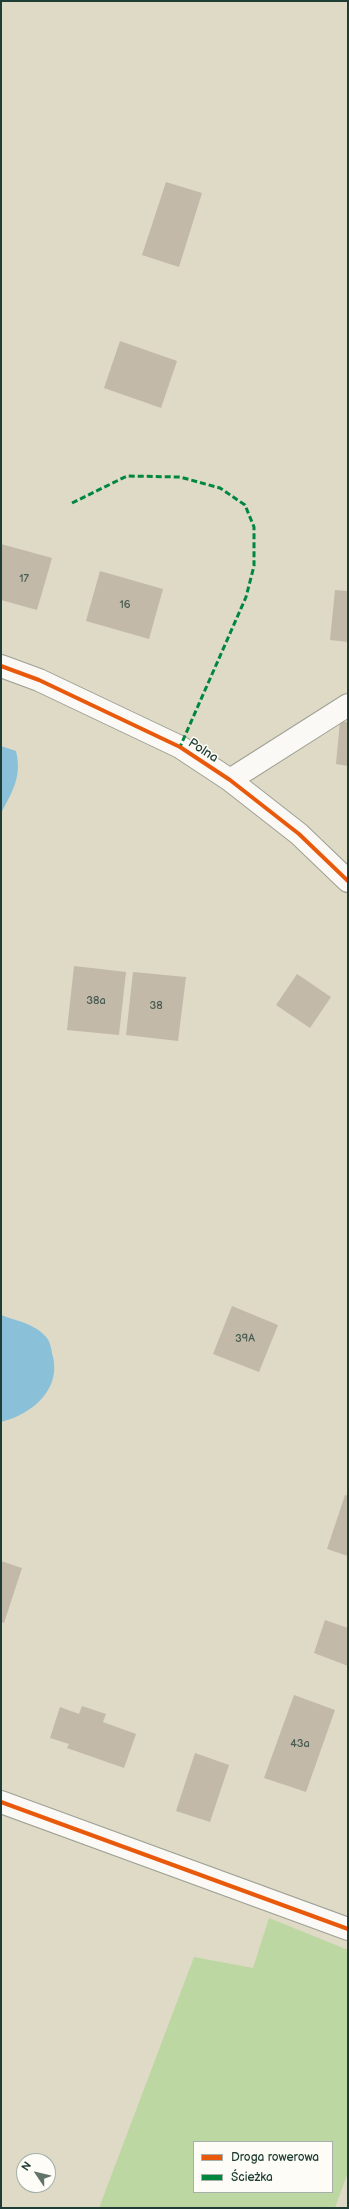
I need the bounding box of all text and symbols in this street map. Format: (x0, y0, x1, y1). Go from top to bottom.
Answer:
house number: 17 (19, 572, 29, 586)
house number: 16 (120, 598, 130, 612)
street label: Polna (185, 736, 221, 766)
house number: 38a (86, 994, 106, 1008)
house number: 38 (149, 999, 163, 1013)
house number: 39A (235, 1332, 255, 1346)
house number: 43a (290, 1737, 310, 1751)
legend (193, 2141, 333, 2193)
text: Droga rowerowa (231, 2150, 319, 2165)
north arrow (16, 2153, 56, 2193)
text: N (19, 2159, 34, 2174)
text: Ścieżka (231, 2170, 273, 2185)

